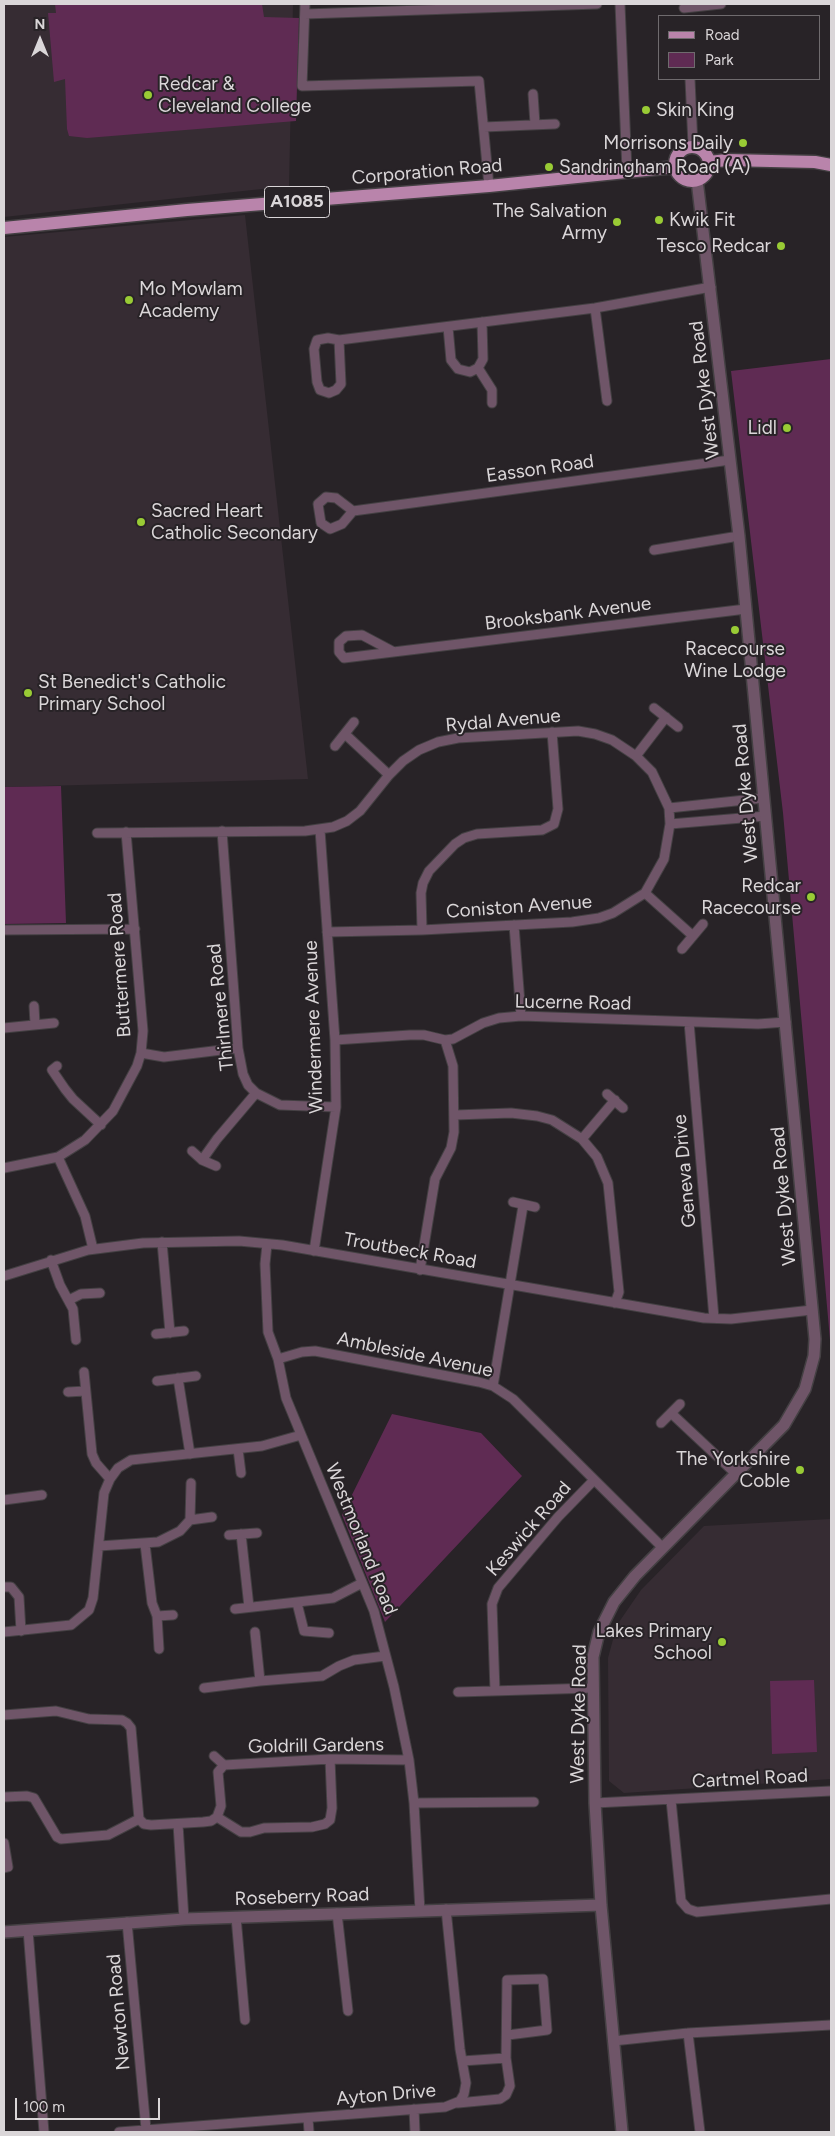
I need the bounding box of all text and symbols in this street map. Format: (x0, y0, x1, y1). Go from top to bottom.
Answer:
north arrow (15, 15, 65, 65)
legend (658, 15, 820, 80)
text: N (35, 16, 45, 33)
text: Road (705, 26, 740, 44)
text: Park (705, 51, 734, 69)
place label: Redcar & Cleveland College (158, 73, 311, 117)
marker: Redcar & Cleveland College (142, 89, 154, 101)
place label: Skin King (656, 99, 734, 121)
marker: Skin King (640, 104, 652, 116)
place label: Morrisons Daily (603, 132, 733, 154)
marker: Morrisons Daily (737, 137, 749, 149)
street label: Corporation Road (351, 154, 503, 190)
place label: Sandringham Road (A) (559, 156, 751, 178)
marker: Sandringham Road (A) (543, 161, 555, 173)
road number: A1085 (264, 186, 330, 218)
place label: The Salvation Army (493, 200, 607, 244)
place label: Kwik Fit (669, 209, 736, 231)
marker: Kwik Fit (653, 214, 665, 226)
marker: The Salvation Army (611, 216, 623, 228)
place label: Tesco Redcar (657, 235, 771, 257)
marker: Tesco Redcar (775, 240, 787, 252)
place label: Mo Mowlam Academy (139, 278, 243, 322)
marker: Mo Mowlam Academy (123, 294, 135, 306)
street label: West Dyke Road (685, 319, 725, 461)
place label: Lidl (747, 417, 777, 439)
marker: Lidl (781, 422, 793, 434)
street label: Easson Road (485, 450, 595, 488)
place label: Sacred Heart Catholic Secondary (151, 500, 318, 544)
marker: Sacred Heart Catholic Secondary (135, 516, 147, 528)
street label: Brooksbank Avenue (483, 592, 653, 636)
marker: Racecourse Wine Lodge (729, 624, 741, 636)
place label: Racecourse Wine Lodge (684, 638, 786, 682)
place label: St Benedict's Catholic Primary School (38, 671, 226, 715)
marker: St Benedict's Catholic Primary School (22, 687, 34, 699)
street label: Rydal Avenue (444, 705, 562, 737)
street label: West Dyke Road (729, 723, 763, 863)
place label: Redcar Racecourse (701, 875, 801, 919)
street label: Coniston Avenue (445, 891, 593, 923)
marker: Redcar Racecourse (805, 891, 817, 903)
street label: Buttermere Road (104, 892, 136, 1038)
street label: Windermere Avenue (300, 940, 328, 1114)
street label: Thirlmere Road (203, 942, 239, 1072)
street label: Lucerne Road (514, 991, 632, 1015)
street label: Geneva Drive (669, 1113, 701, 1229)
street label: West Dyke Road (767, 1126, 801, 1266)
street label: Troutbeck Road (342, 1228, 478, 1274)
street label: Ambleside Avenue (335, 1327, 495, 1383)
place label: The Yorkshire Coble (676, 1448, 790, 1492)
street label: Westmorland Road (320, 1460, 402, 1618)
marker: The Yorkshire Coble (794, 1464, 806, 1476)
street label: Keswick Road (482, 1477, 576, 1581)
place label: Lakes Primary School (595, 1620, 712, 1664)
marker: Lakes Primary School (716, 1636, 728, 1648)
street label: West Dyke Road (566, 1644, 592, 1784)
street label: Goldrill Gardens (248, 1733, 384, 1759)
street label: Cartmel Road (691, 1765, 809, 1793)
street label: Roseberry Road (234, 1883, 370, 1911)
street label: Newton Road (103, 1953, 135, 2071)
street label: Ayton Drive (335, 2079, 437, 2111)
scale bar (18, 2088, 162, 2120)
text: 100 m (23, 2098, 65, 2116)

